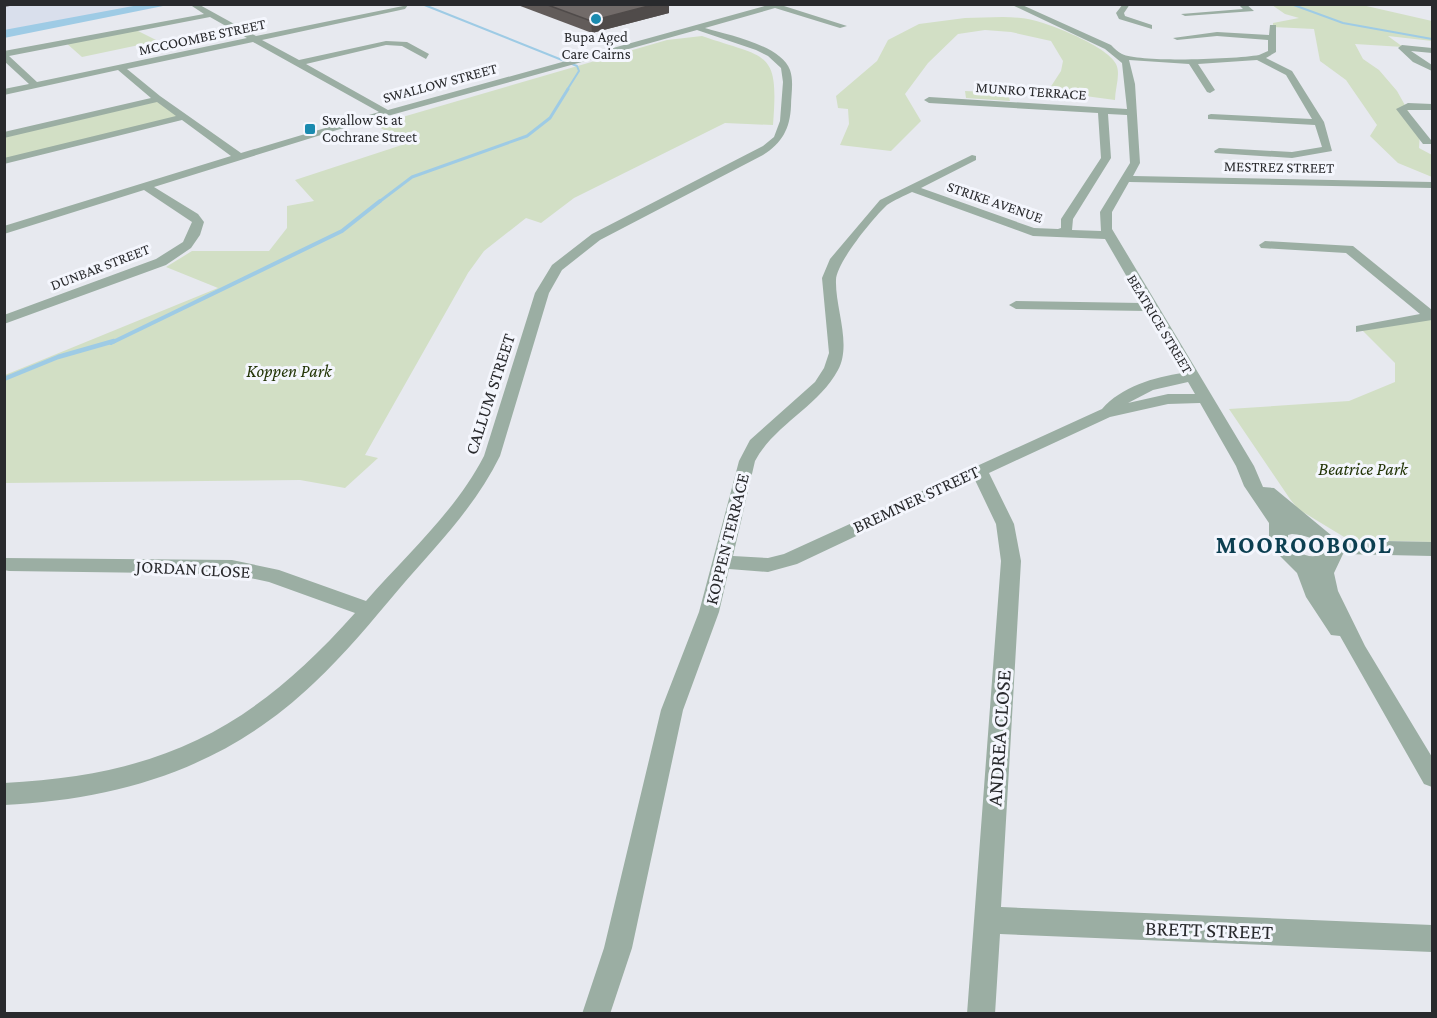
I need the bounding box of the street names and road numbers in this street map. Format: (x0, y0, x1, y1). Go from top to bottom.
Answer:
street label: MCCOOMBE STREET (137, 16, 267, 58)
street label: SWALLOW STREET (381, 60, 499, 106)
street label: MUNRO TERRACE (975, 79, 1087, 103)
street label: MESTREZ STREET (1224, 158, 1334, 176)
street label: STRIKE AVENUE (945, 178, 1045, 226)
street label: DUNBAR STREET (48, 241, 152, 293)
street label: BEATRICE STREET (1124, 271, 1196, 377)
street label: CALLUM STREET (461, 331, 519, 457)
street label: BREMNER STREET (850, 461, 982, 537)
street label: KOPPEN TERRACE (701, 471, 753, 607)
street label: JORDAN CLOSE (133, 556, 251, 582)
street label: ANDREA CLOSE (982, 669, 1016, 807)
street label: BRETT STREET (1144, 916, 1274, 944)

